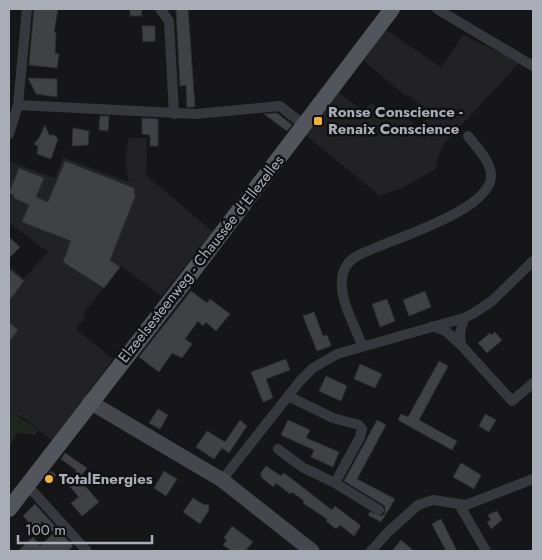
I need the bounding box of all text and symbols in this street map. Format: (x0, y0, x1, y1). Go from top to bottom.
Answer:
place label: Ronse Conscience - Renaix Conscience (328, 101, 463, 140)
marker: Ronse Conscience - Renaix Conscience (312, 115, 324, 127)
street label: Elzeelsesteenweg - Chaussée d'Ellezelles (113, 151, 289, 367)
place label: TotalEnergies (59, 468, 153, 490)
marker: TotalEnergies (43, 473, 55, 485)
scale bar (18, 512, 151, 544)
text: 100 m (25, 519, 66, 541)

